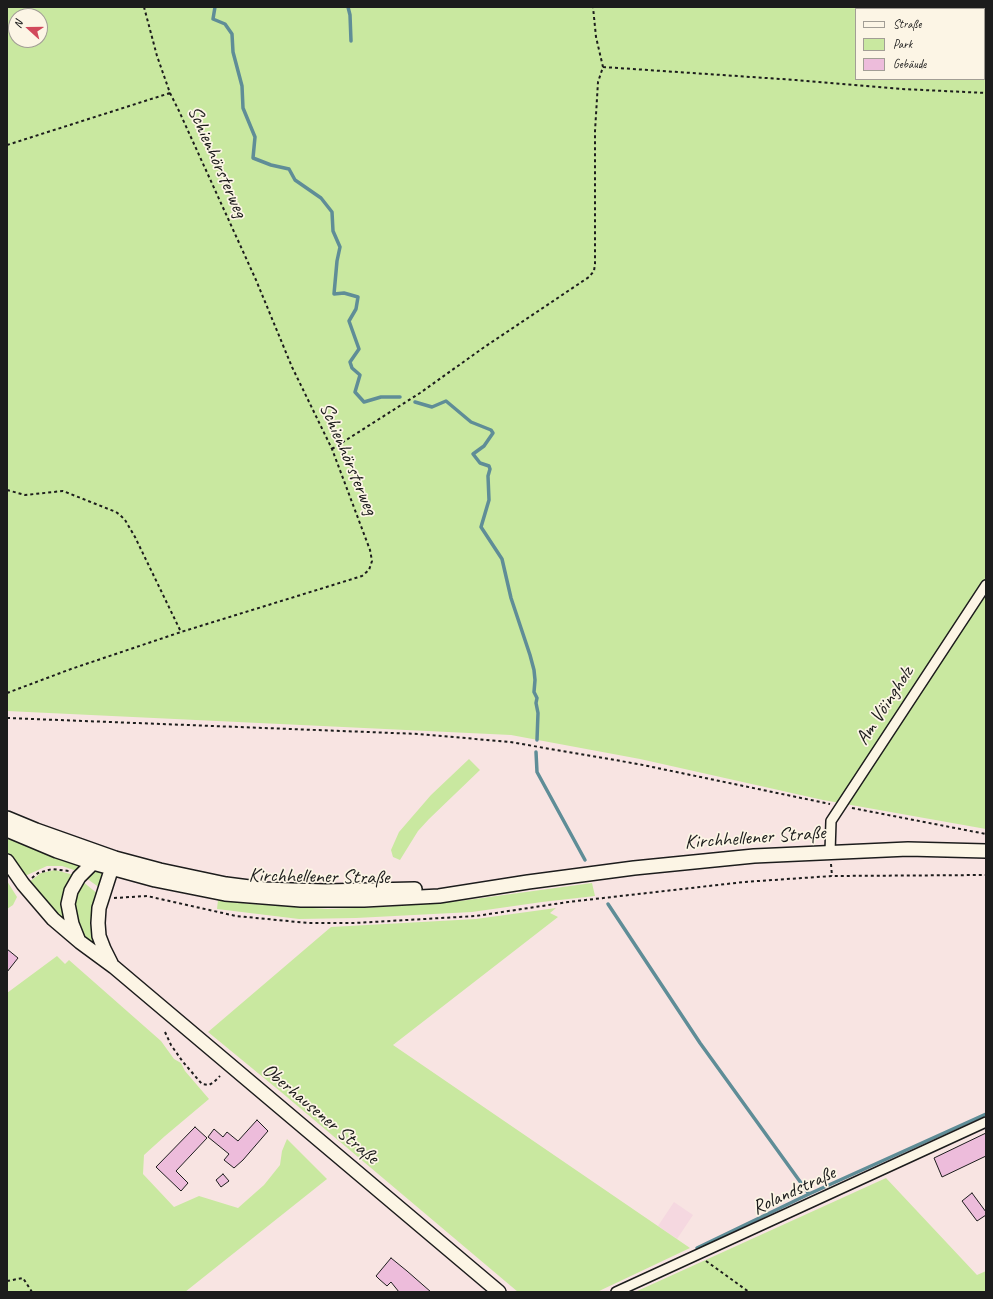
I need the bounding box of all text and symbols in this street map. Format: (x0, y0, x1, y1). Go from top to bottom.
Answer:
north arrow (8, 8, 48, 48)
legend (855, 8, 985, 80)
text: Straße (893, 16, 921, 32)
text: N (10, 18, 25, 30)
text: Park (893, 36, 912, 52)
text: Gebäude (893, 56, 926, 72)
street label: Schienhörsterweg (182, 103, 252, 221)
street label: Schienhörsterweg (314, 399, 382, 519)
street label: Am Vöingholz (851, 662, 919, 750)
street label: Kirchhellener Straße (684, 821, 826, 855)
street label: Kirchhellener Straße (248, 864, 390, 890)
street label: Oberhausener Straße (257, 1058, 383, 1170)
street label: Rolandstraße (749, 1161, 839, 1221)

